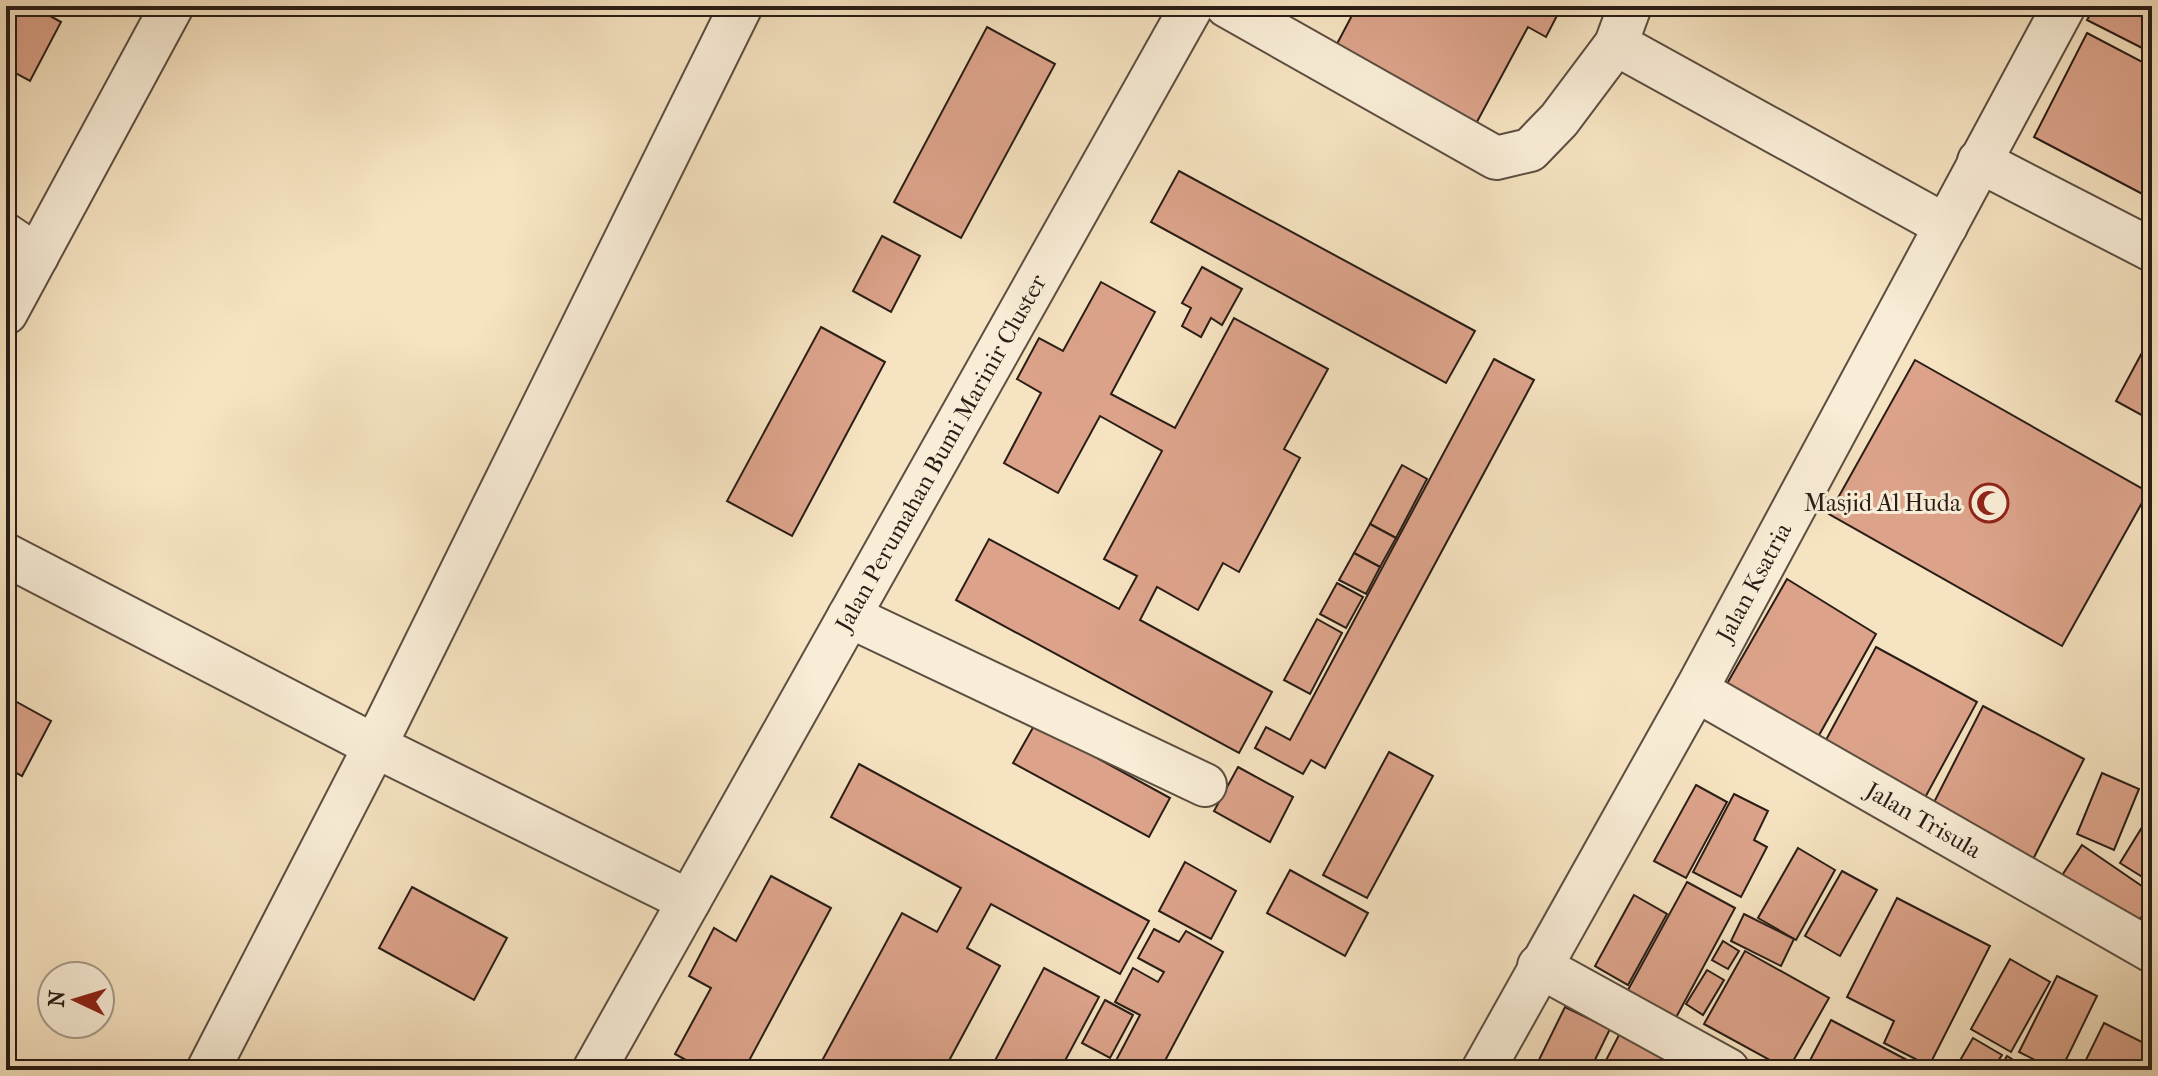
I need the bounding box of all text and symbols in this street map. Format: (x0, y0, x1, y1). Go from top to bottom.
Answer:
street label: Jalan Perumahan Bumi Marinir Cluster (829, 269, 1053, 638)
mosque icon: Masjid Al Huda (1968, 482, 2010, 524)
place label: Masjid Al Huda (1804, 489, 1962, 517)
street label: Jalan Ksatria (1710, 517, 1798, 648)
street label: Jalan Trisula (1859, 775, 1987, 865)
north arrow (36, 960, 116, 1040)
text: N (43, 989, 71, 1008)

